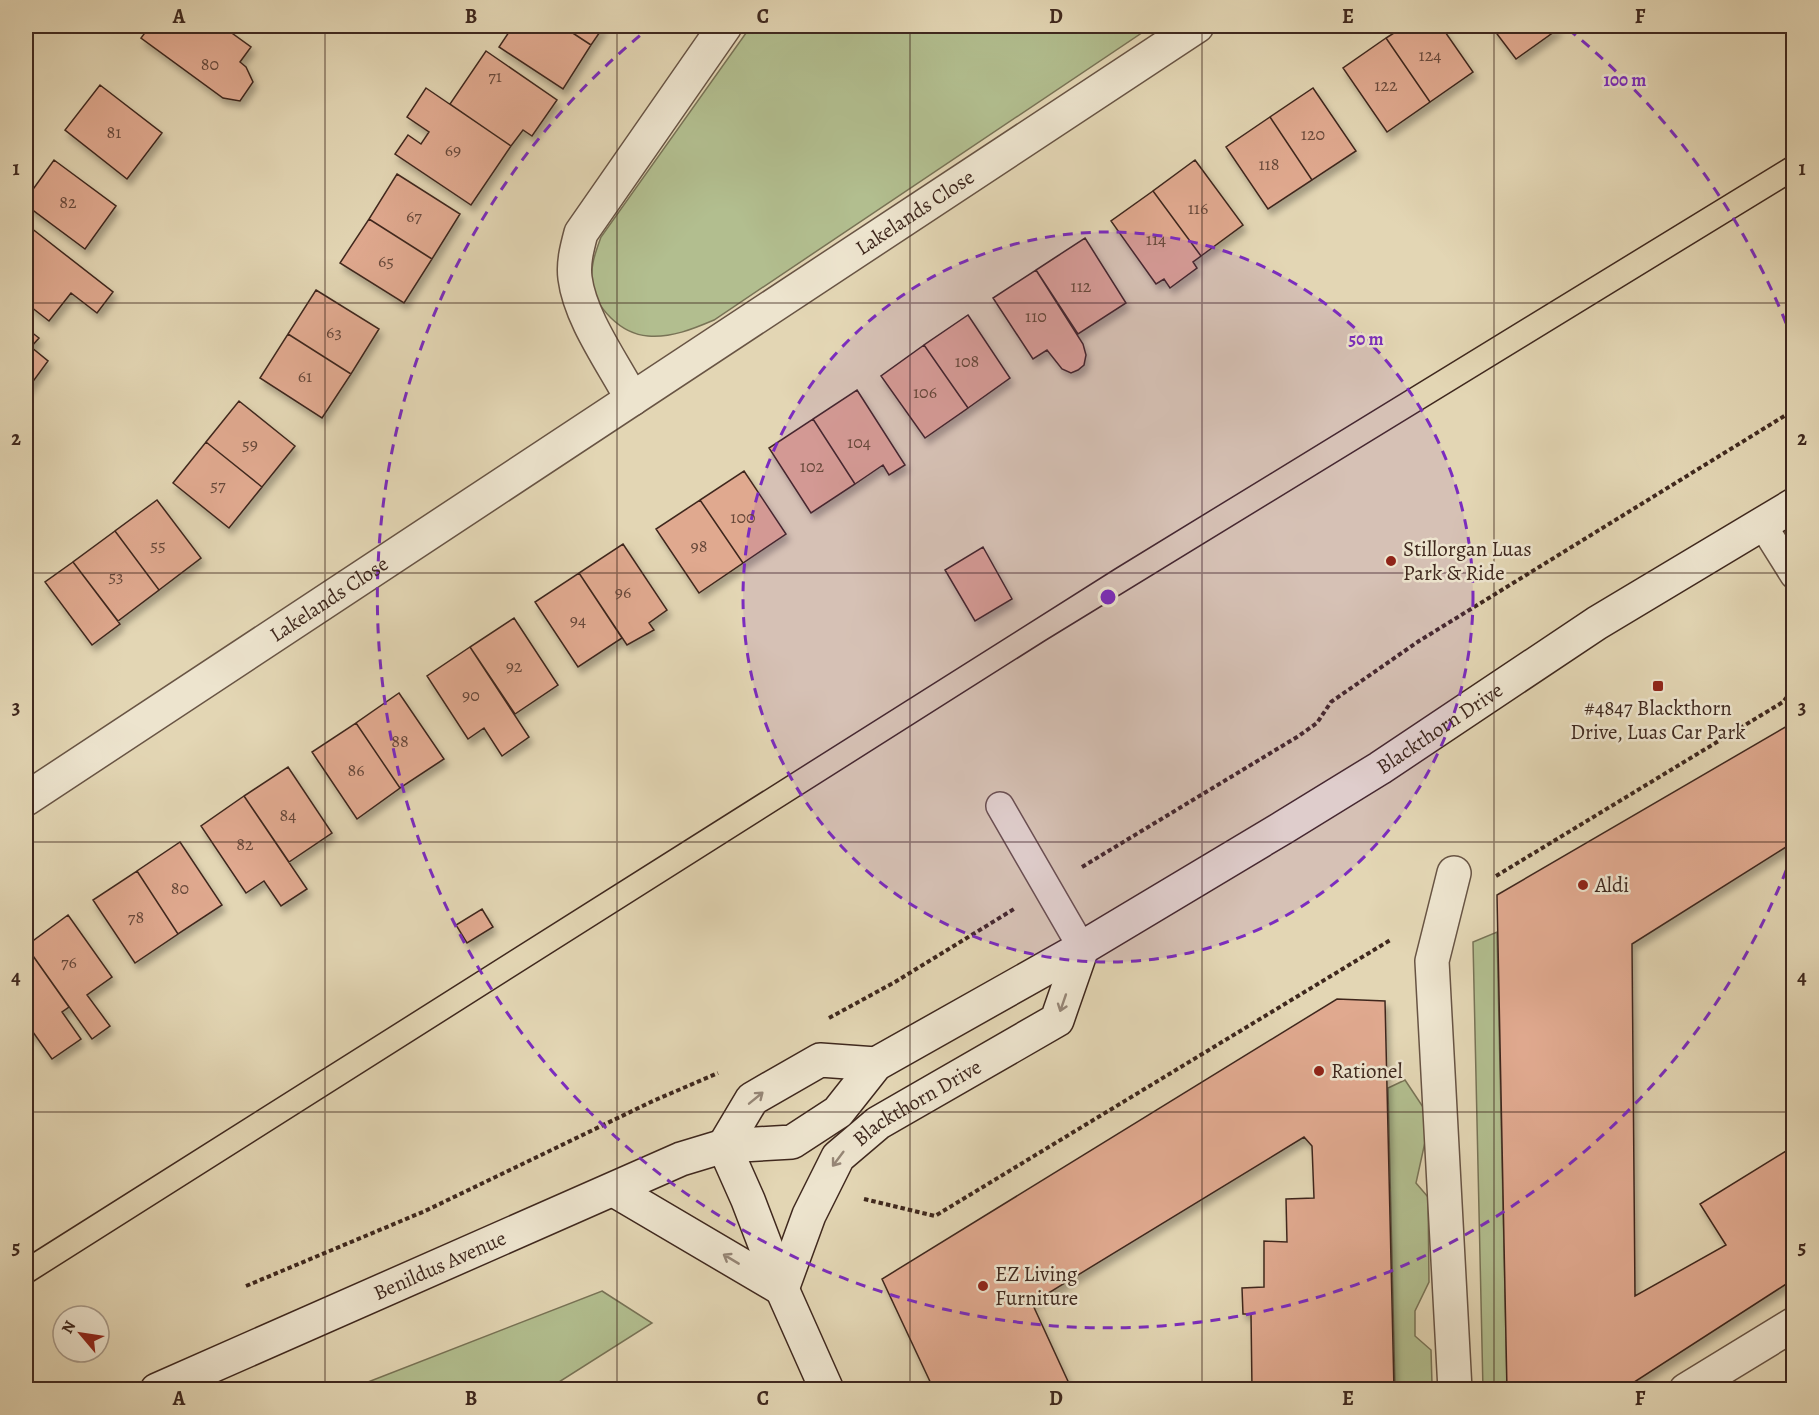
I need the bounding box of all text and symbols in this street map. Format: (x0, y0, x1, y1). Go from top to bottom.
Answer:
text: A (172, 3, 186, 30)
text: B (465, 3, 477, 30)
text: C (757, 3, 769, 30)
text: D (1049, 3, 1063, 30)
text: E (1342, 3, 1354, 30)
text: F (1635, 3, 1646, 30)
house number: 124 (1419, 43, 1441, 67)
house number: 80 (201, 52, 219, 76)
house number: 71 (488, 64, 502, 88)
text: 100 m (1604, 68, 1646, 92)
house number: 122 (1374, 73, 1398, 97)
house number: 81 (107, 120, 121, 144)
house number: 120 (1301, 122, 1325, 146)
house number: 69 (445, 138, 461, 162)
house number: 118 (1258, 152, 1280, 176)
text: 1 (12, 155, 20, 182)
text: 1 (1798, 155, 1806, 182)
street label: Lakelands Close (850, 163, 980, 262)
house number: 82 (59, 190, 77, 214)
house number: 116 (1188, 196, 1208, 220)
house number: 67 (406, 204, 422, 228)
house number: 114 (1146, 227, 1166, 251)
house number: 65 (378, 249, 394, 273)
house number: 112 (1071, 274, 1092, 298)
house number: 110 (1025, 304, 1047, 328)
house number: 63 (326, 320, 342, 344)
text: 50 m (1349, 327, 1383, 351)
house number: 108 (955, 349, 979, 373)
house number: 61 (298, 364, 312, 388)
house number: 106 (913, 380, 937, 404)
text: 2 (11, 425, 21, 452)
text: 2 (1797, 425, 1807, 452)
house number: 104 (847, 430, 871, 454)
house number: 59 (242, 432, 258, 456)
house number: 102 (800, 454, 825, 478)
house number: 57 (210, 473, 226, 497)
house number: 100 (730, 505, 756, 529)
house number: 55 (150, 533, 166, 557)
house number: 98 (691, 534, 707, 558)
place label: Stillorgan Luas Park & Ride (1403, 535, 1532, 587)
street label: Lakelands Close (264, 550, 394, 648)
marker: Stillorgan Luas Park & Ride (1384, 554, 1398, 568)
house number: 53 (108, 564, 124, 588)
house number: 96 (615, 580, 631, 604)
centre of rings (1098, 587, 1118, 607)
house number: 94 (570, 608, 586, 632)
house number: 92 (506, 654, 523, 678)
street label: Blackthorn Drive (1371, 676, 1508, 781)
marker: #4847 Blackthorn Drive, Luas Car Park (1651, 679, 1665, 693)
house number: 90 (462, 683, 480, 707)
text: 3 (12, 694, 20, 721)
place label: #4847 Blackthorn Drive, Luas Car Park (1570, 694, 1746, 746)
text: 3 (1798, 694, 1806, 721)
house number: 88 (391, 729, 409, 753)
house number: 86 (347, 758, 365, 782)
house number: 84 (280, 803, 296, 827)
house number: 82 (236, 832, 254, 856)
place label: Aldi (1594, 871, 1629, 899)
house number: 80 (171, 876, 189, 900)
marker: Aldi (1576, 878, 1590, 892)
house number: 78 (128, 905, 144, 929)
house number: 76 (61, 950, 77, 974)
text: 4 (11, 964, 21, 991)
text: 4 (1797, 964, 1807, 991)
one-way arrow (1056, 993, 1067, 1012)
street label: Blackthorn Drive (847, 1052, 986, 1153)
place label: Rationel (1331, 1057, 1403, 1085)
marker: Rationel (1312, 1064, 1326, 1078)
one-way arrow (748, 1092, 764, 1106)
one-way arrow (832, 1151, 844, 1167)
street label: Benildus Avenue (369, 1224, 510, 1307)
text: 5 (12, 1234, 20, 1261)
text: 5 (1798, 1234, 1806, 1261)
one-way arrow (723, 1252, 740, 1264)
place label: EZ Living Furniture (995, 1260, 1078, 1312)
marker: EZ Living Furniture (976, 1279, 990, 1293)
north arrow (51, 1304, 111, 1364)
text: N (56, 1316, 81, 1338)
text: A (172, 1385, 186, 1412)
text: B (465, 1385, 477, 1412)
text: C (757, 1385, 769, 1412)
text: D (1049, 1385, 1063, 1412)
text: E (1342, 1385, 1354, 1412)
text: F (1635, 1385, 1646, 1412)

